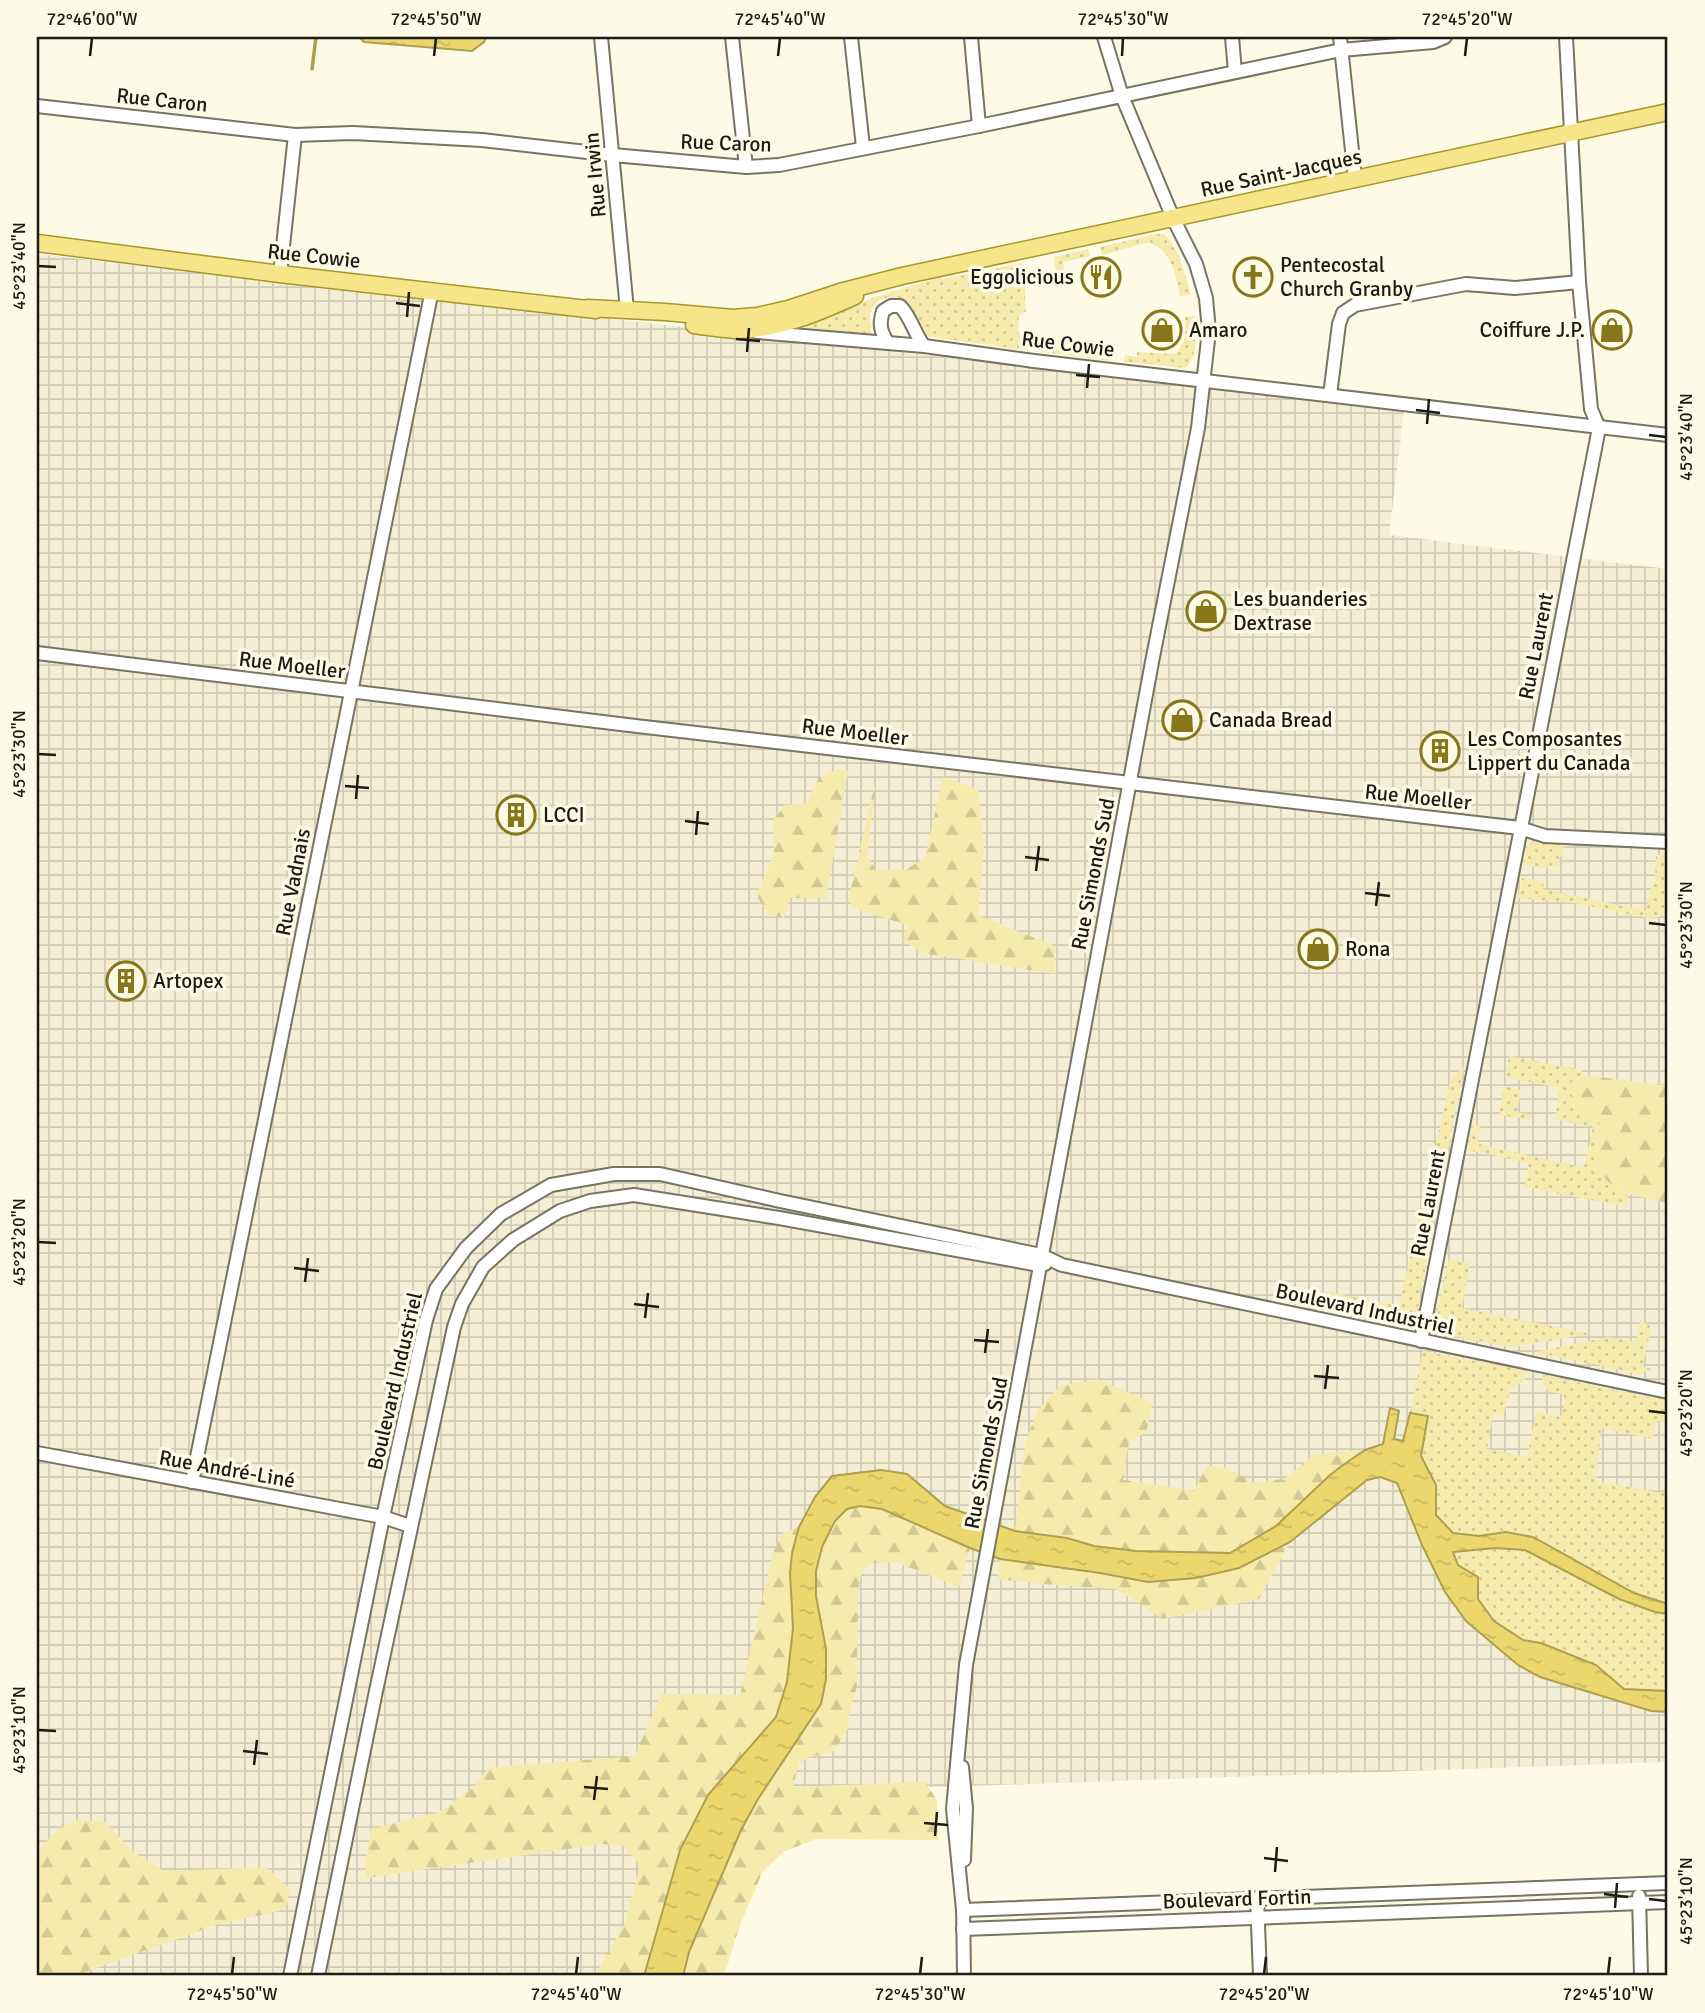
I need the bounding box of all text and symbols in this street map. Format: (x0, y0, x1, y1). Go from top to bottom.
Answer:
text: 72°46'00"W (47, 8, 137, 30)
text: 72°45'50"W (391, 8, 481, 30)
text: 72°45'40"W (735, 8, 825, 30)
text: 72°45'30"W (1078, 8, 1168, 30)
text: 72°45'20"W (1422, 8, 1512, 30)
street label: Rue Caron (115, 82, 209, 118)
street label: Rue Caron (680, 128, 772, 158)
street label: Rue Irwin (578, 131, 612, 219)
street label: Rue Saint-Jacques (1198, 143, 1364, 203)
text: 45°23'40"N (8, 222, 30, 310)
street label: Rue Cowie (266, 238, 362, 274)
place label: Pentecostal Church Granby (1280, 252, 1413, 302)
restaurant icon: Eggolicious (1080, 256, 1122, 298)
church icon: Pentecostal Church Granby (1232, 256, 1274, 298)
place label: Eggolicious (970, 264, 1074, 290)
shop icon: Amaro (1141, 309, 1183, 351)
shop icon: Coiffure J.P. (1591, 309, 1633, 351)
place label: Amaro (1189, 317, 1247, 343)
place label: Coiffure J.P. (1480, 317, 1585, 343)
street label: Rue Cowie (1020, 325, 1116, 363)
text: 45°23'40"N (1675, 393, 1697, 481)
place label: Les buanderies Dextrase (1233, 586, 1368, 636)
shop icon: Les buanderies Dextrase (1185, 590, 1227, 632)
street label: Rue Laurent (1513, 590, 1559, 702)
street label: Rue Moeller (237, 646, 347, 684)
shop icon: Canada Bread (1161, 699, 1203, 741)
place label: Canada Bread (1209, 707, 1333, 733)
text: 45°23'30"N (8, 710, 30, 798)
street label: Rue Moeller (800, 713, 910, 751)
place label: Les Composantes Lippert du Canada (1467, 726, 1630, 776)
building icon: Les Composantes Lippert du Canada (1419, 730, 1461, 772)
street label: Rue Moeller (1363, 778, 1473, 816)
building icon: LCCI (495, 794, 537, 836)
street label: Rue Simonds Sud (1066, 796, 1120, 952)
place label: LCCI (543, 802, 585, 828)
street label: Rue Vadnais (270, 826, 316, 938)
text: 45°23'30"N (1675, 881, 1697, 969)
shop icon: Rona (1297, 928, 1339, 970)
place label: Rona (1345, 936, 1390, 962)
building icon: Artopex (105, 960, 147, 1002)
place label: Artopex (153, 968, 224, 994)
street label: Rue Laurent (1405, 1147, 1451, 1259)
text: 45°23'20"N (8, 1198, 30, 1286)
street label: Boulevard Industriel (1273, 1277, 1457, 1341)
street label: Boulevard Industriel (362, 1289, 428, 1473)
text: 45°23'20"N (1675, 1369, 1697, 1457)
street label: Rue Simonds Sud (959, 1375, 1013, 1531)
street label: Rue André-Liné (157, 1444, 297, 1494)
text: 45°23'10"N (8, 1686, 30, 1774)
text: 45°23'10"N (1675, 1857, 1697, 1945)
street label: Boulevard Fortin (1162, 1883, 1312, 1915)
text: 72°45'50"W (187, 1983, 277, 2005)
text: 72°45'40"W (531, 1983, 621, 2005)
text: 72°45'30"W (875, 1983, 965, 2005)
text: 72°45'20"W (1219, 1983, 1309, 2005)
text: 72°45'10"W (1563, 1983, 1653, 2005)

